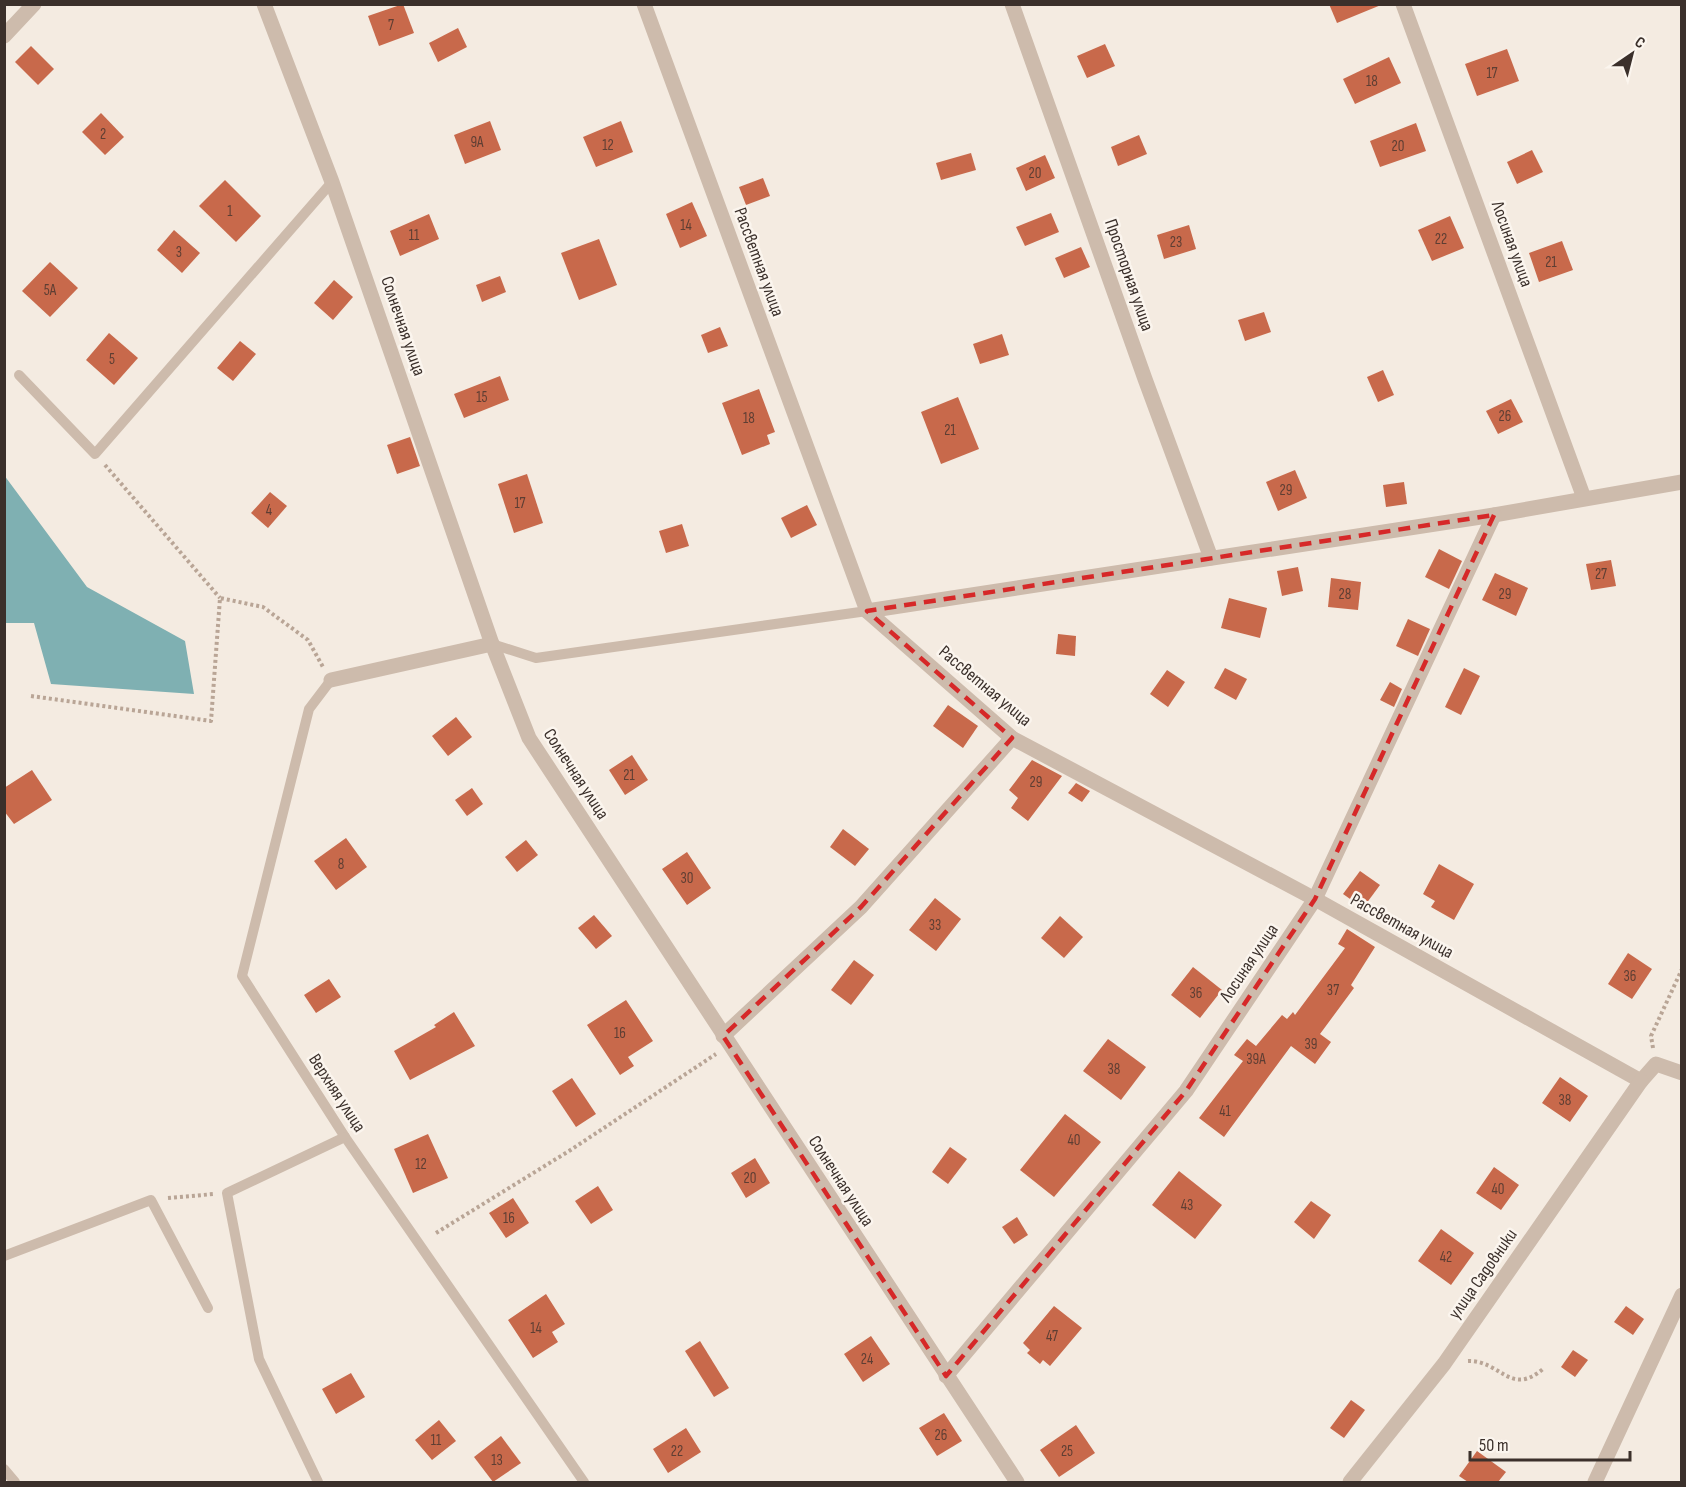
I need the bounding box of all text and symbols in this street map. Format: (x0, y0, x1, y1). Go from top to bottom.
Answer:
house number: 7 (388, 16, 394, 35)
north arrow (1602, 24, 1662, 84)
text: С (1631, 33, 1649, 53)
house number: 17 (1486, 64, 1498, 83)
house number: 18 (1366, 72, 1378, 91)
house number: 2 (100, 125, 106, 144)
house number: 9А (470, 133, 484, 152)
house number: 12 (602, 136, 614, 155)
house number: 20 (1392, 137, 1404, 156)
house number: 20 (1029, 164, 1041, 183)
street label: Лосиная улица (1486, 197, 1537, 290)
house number: 1 (227, 202, 233, 221)
street label: Рассветная улица (730, 205, 788, 319)
house number: 14 (680, 216, 692, 235)
street label: Просторная улица (1100, 216, 1158, 334)
house number: 11 (409, 226, 420, 245)
house number: 22 (1435, 230, 1447, 249)
house number: 23 (1170, 233, 1182, 252)
house number: 3 (176, 243, 182, 262)
house number: 21 (1545, 253, 1557, 272)
street label: Солнечная улица (376, 273, 430, 379)
house number: 5А (44, 281, 57, 300)
house number: 5 (109, 350, 115, 369)
house number: 15 (476, 388, 488, 407)
house number: 26 (1499, 407, 1511, 426)
house number: 18 (743, 409, 755, 428)
house number: 21 (944, 421, 956, 440)
house number: 29 (1280, 481, 1292, 500)
house number: 17 (514, 494, 526, 513)
house number: 4 (266, 501, 272, 520)
house number: 27 (1595, 565, 1607, 584)
house number: 28 (1339, 585, 1351, 604)
house number: 29 (1499, 585, 1511, 604)
street label: Рассветная улица (934, 641, 1036, 731)
street label: Солнечная улица (539, 725, 613, 823)
house number: 21 (623, 766, 635, 785)
house number: 29 (1030, 773, 1042, 792)
house number: 8 (338, 855, 344, 874)
house number: 30 (681, 869, 693, 888)
street label: Рассветная улица (1347, 889, 1457, 963)
house number: 33 (929, 916, 941, 935)
street label: Лосиная улица (1215, 920, 1283, 1007)
house number: 36 (1624, 967, 1636, 986)
house number: 37 (1327, 981, 1339, 1000)
house number: 36 (1190, 984, 1202, 1003)
house number: 16 (614, 1024, 626, 1043)
house number: 39 (1305, 1035, 1317, 1054)
street label: Верхняя улица (304, 1050, 370, 1136)
house number: 39А (1246, 1050, 1266, 1069)
house number: 38 (1108, 1060, 1120, 1079)
house number: 38 (1559, 1091, 1571, 1110)
house number: 41 (1219, 1102, 1232, 1121)
house number: 40 (1068, 1131, 1080, 1150)
street label: Солнечная улица (804, 1132, 878, 1230)
house number: 12 (415, 1155, 427, 1174)
house number: 20 (744, 1169, 756, 1188)
house number: 40 (1492, 1180, 1504, 1199)
house number: 43 (1181, 1196, 1193, 1215)
house number: 16 (503, 1209, 515, 1228)
street label: улица Садовники (1444, 1225, 1522, 1323)
house number: 42 (1440, 1248, 1452, 1267)
house number: 14 (530, 1319, 542, 1338)
house number: 47 (1046, 1327, 1058, 1346)
house number: 24 (861, 1350, 873, 1369)
scale bar (1470, 1424, 1630, 1462)
house number: 26 (935, 1426, 947, 1445)
house number: 11 (431, 1431, 442, 1450)
text: 50 m (1479, 1435, 1509, 1456)
house number: 22 (671, 1442, 683, 1461)
house number: 25 (1061, 1442, 1073, 1461)
house number: 13 (491, 1451, 503, 1470)

